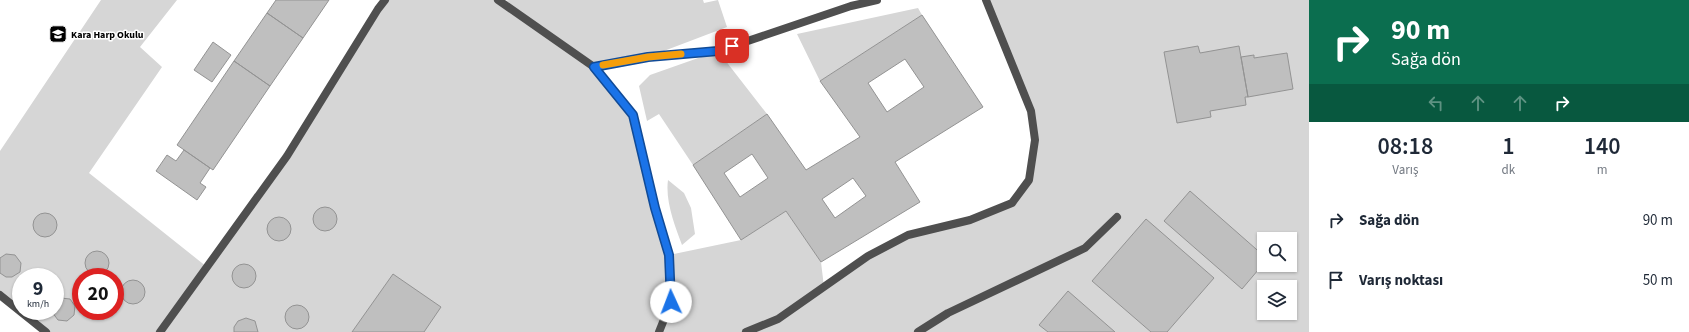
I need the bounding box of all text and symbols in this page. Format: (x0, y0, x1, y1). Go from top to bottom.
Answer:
text: 90 m (1391, 10, 1450, 50)
icon: right (1325, 16, 1377, 68)
school or university icon: Kara Harp Okulu (48, 24, 68, 44)
place label: Kara Harp Okulu (71, 28, 144, 42)
pin (715, 29, 749, 63)
icon: arrive (721, 35, 743, 57)
text: Sağa dön (1391, 47, 1461, 72)
icon: left (1425, 92, 1447, 114)
icon: ahead (1467, 92, 1489, 114)
icon: ahead (1509, 92, 1531, 114)
icon: right (1551, 92, 1573, 114)
text: 08:18 (1377, 129, 1433, 164)
text: 1 (1502, 129, 1515, 164)
text: 140 (1584, 129, 1621, 164)
text: Varış (1392, 161, 1418, 179)
text: dk (1502, 161, 1515, 179)
text: m (1597, 161, 1608, 179)
icon: right (1325, 209, 1347, 231)
text: Sağa dön (1359, 210, 1419, 231)
text: 90 m (1643, 210, 1673, 231)
map controls (1257, 232, 1297, 320)
button: search (1257, 232, 1297, 272)
speed limit sign: 20 (72, 268, 124, 320)
icon: arrive (1325, 269, 1347, 291)
text: Varış noktası (1359, 270, 1443, 291)
text: 50 m (1643, 270, 1673, 291)
text: 9 (33, 275, 43, 303)
button: layers (1257, 280, 1297, 320)
position arrow (650, 281, 692, 323)
text: km/h (27, 297, 49, 311)

